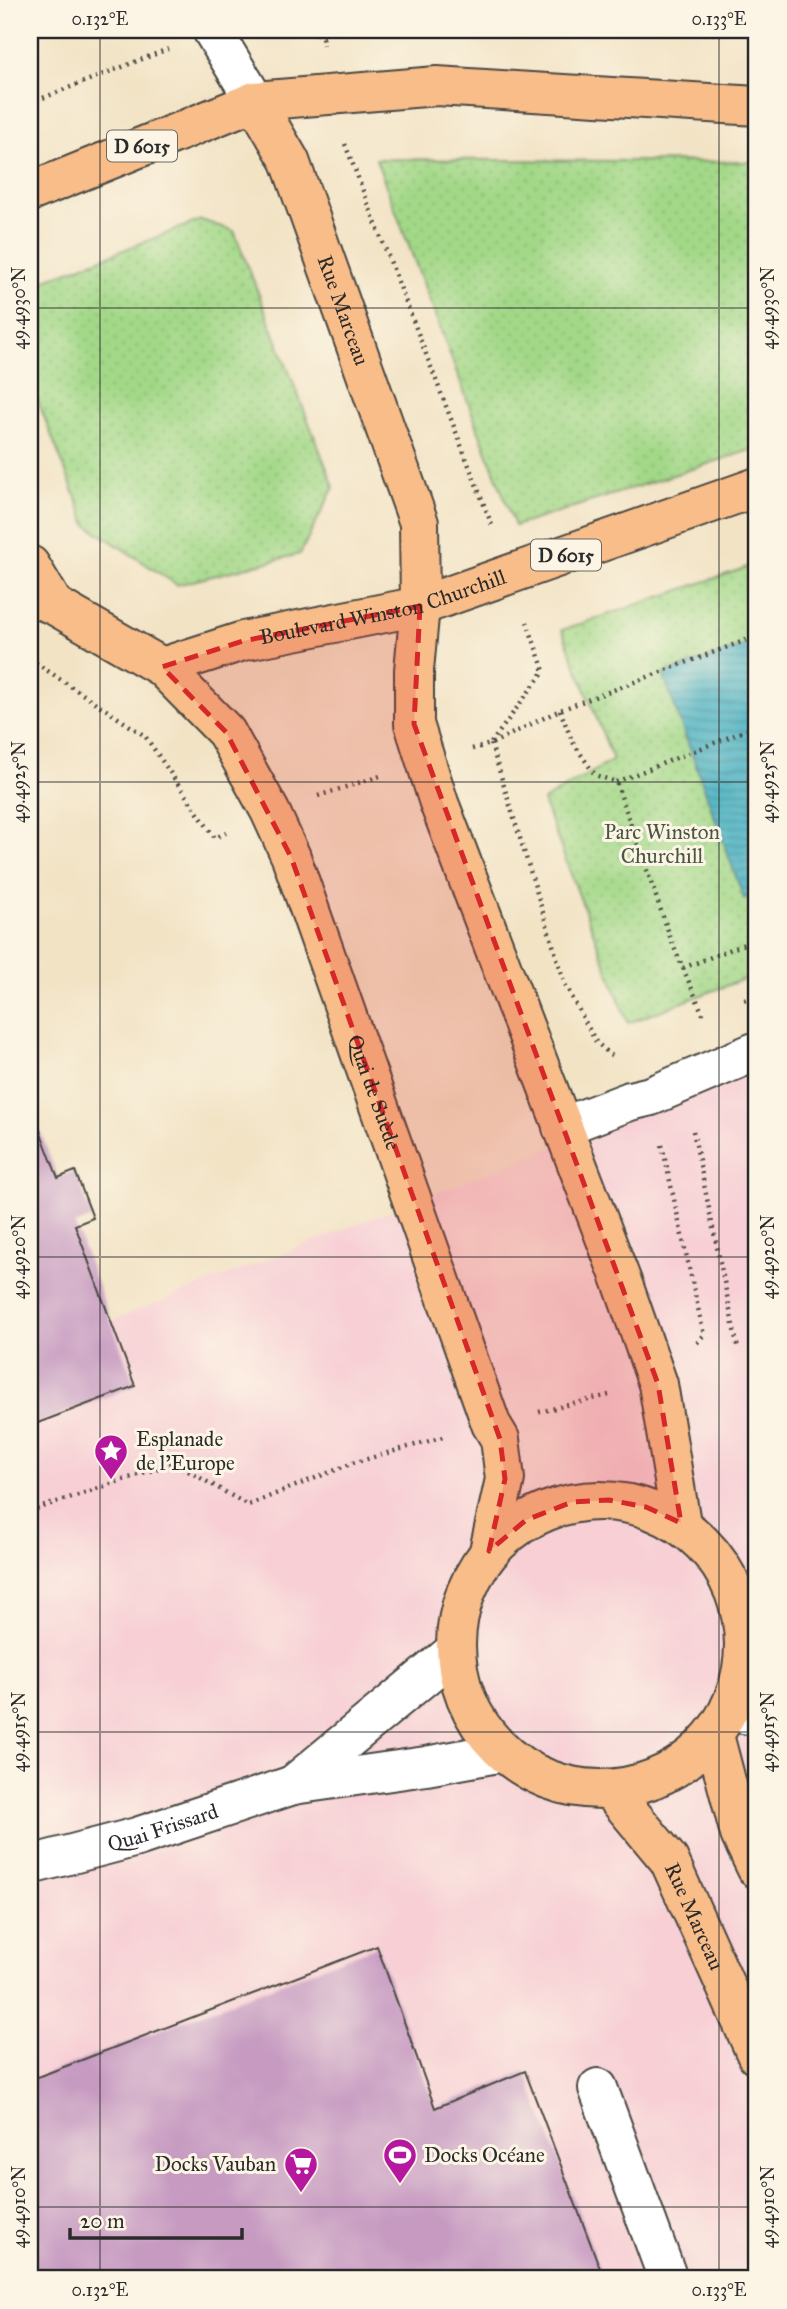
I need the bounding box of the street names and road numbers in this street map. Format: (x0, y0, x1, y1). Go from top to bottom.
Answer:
road number: D 6015 (107, 130, 177, 162)
street label: Rue Marceau (312, 252, 375, 369)
road number: D 6015 (531, 540, 601, 570)
street label: Boulevard Winston Churchill (257, 564, 510, 650)
street label: Quai de Suède (342, 1031, 406, 1154)
street label: Quai Frissard (105, 1798, 222, 1857)
street label: Rue Marceau (659, 1858, 730, 1974)

